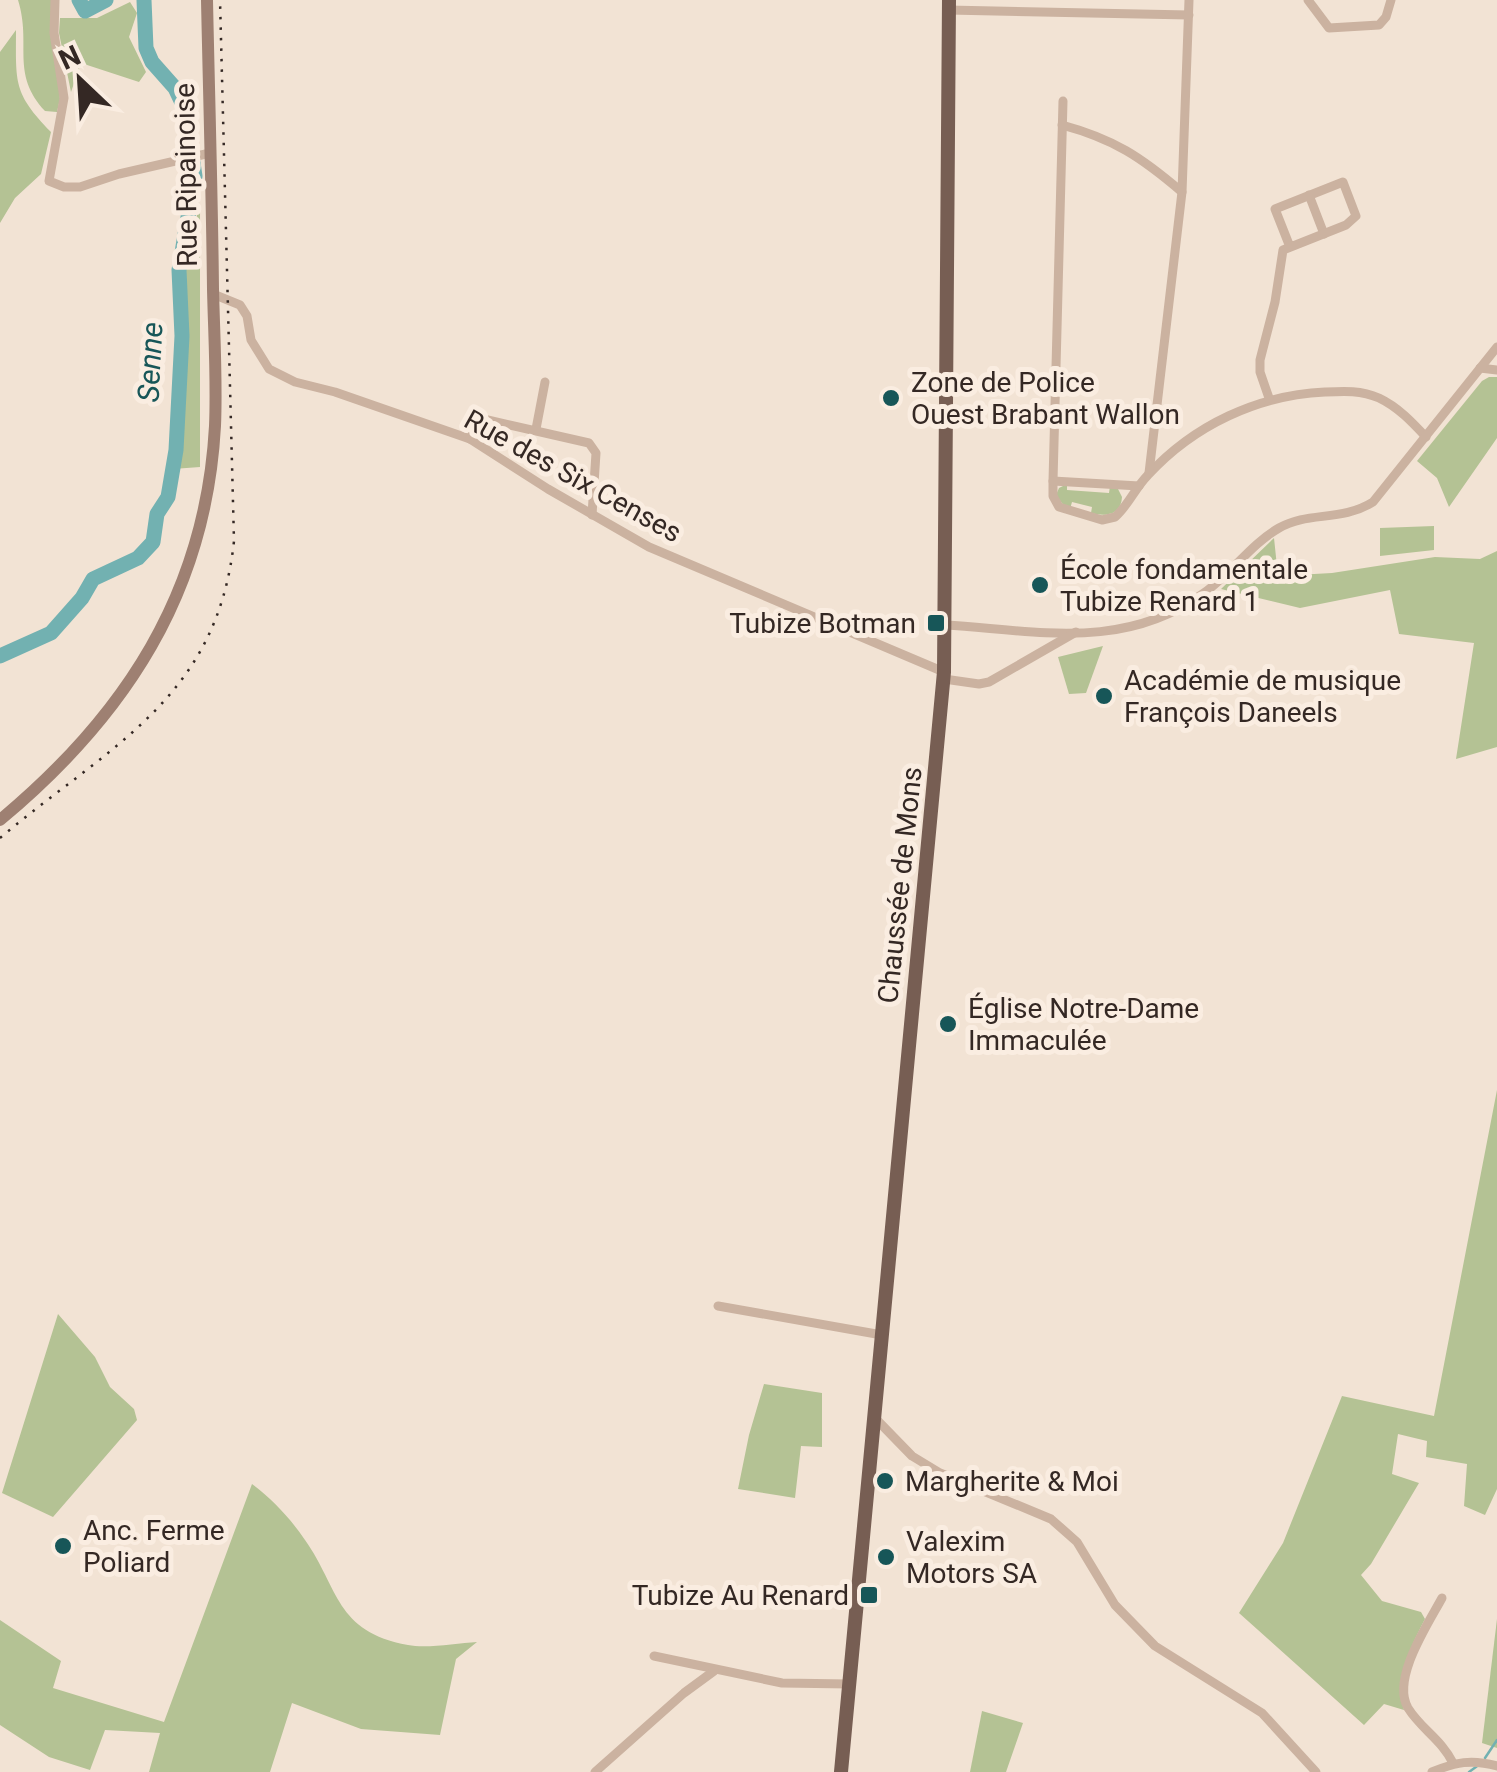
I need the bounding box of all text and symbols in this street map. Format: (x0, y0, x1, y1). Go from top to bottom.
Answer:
north arrow (30, 30, 130, 130)
text: N (54, 39, 86, 77)
street label: Rue Ripainoise (168, 83, 204, 267)
water label: Senne (130, 321, 170, 403)
place label: Zone de Police Ouest Brabant Wallon (911, 366, 1180, 431)
marker: Zone de Police Ouest Brabant Wallon (880, 387, 902, 409)
street label: Rue des Six Censes (459, 403, 687, 549)
place label: École fondamentale Tubize Renard 1 (1060, 553, 1308, 618)
marker: École fondamentale Tubize Renard 1 (1029, 574, 1051, 596)
place label: Tubize Botman (729, 607, 916, 640)
marker: Tubize Botman (925, 612, 947, 634)
place label: Académie de musique François Daneels (1124, 664, 1401, 729)
marker: Académie de musique François Daneels (1093, 685, 1115, 707)
street label: Chaussée de Mons (871, 765, 929, 1005)
place label: Église Notre-Dame Immaculée (968, 992, 1199, 1057)
marker: Église Notre-Dame Immaculée (937, 1013, 959, 1035)
place label: Margherite & Moi (905, 1465, 1119, 1498)
marker: Margherite & Moi (874, 1470, 896, 1492)
place label: Anc. Ferme Poliard (83, 1514, 225, 1579)
place label: Valexim Motors SA (906, 1525, 1037, 1590)
marker: Anc. Ferme Poliard (52, 1535, 74, 1557)
marker: Valexim Motors SA (875, 1546, 897, 1568)
place label: Tubize Au Renard (632, 1579, 849, 1612)
marker: Tubize Au Renard (858, 1584, 880, 1606)

